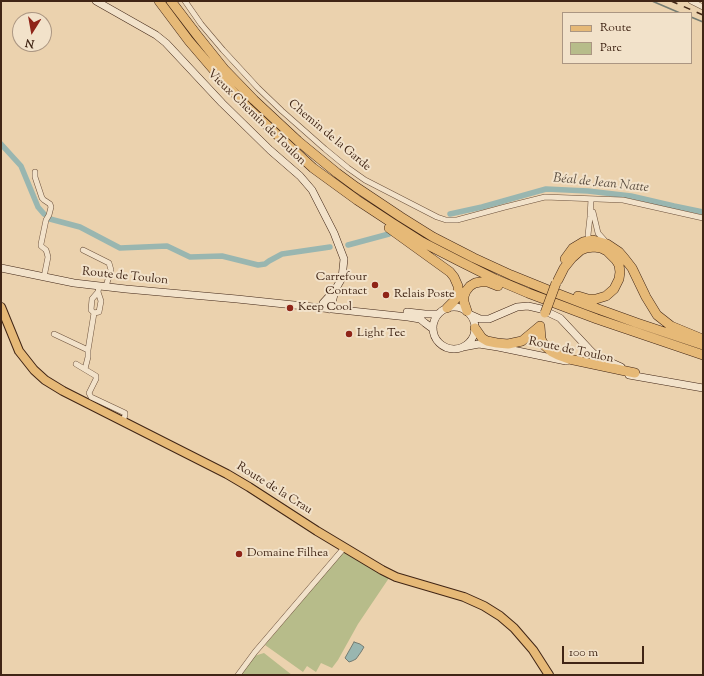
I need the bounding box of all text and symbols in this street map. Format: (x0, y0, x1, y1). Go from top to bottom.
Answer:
north arrow (12, 12, 52, 52)
legend (562, 12, 692, 64)
text: Route (600, 19, 631, 37)
text: N (24, 34, 36, 51)
text: Parc (600, 39, 622, 57)
street label: Vieux Chemin de Toulon (204, 67, 308, 169)
street label: Chemin de la Garde (285, 97, 373, 175)
water label: Béal de Jean Natte (553, 171, 649, 197)
street label: Route de Toulon (81, 265, 169, 289)
place label: Carrefour Contact (316, 271, 367, 299)
marker: Carrefour Contact (370, 280, 380, 290)
place label: Relais Poste (394, 288, 455, 302)
marker: Relais Poste (381, 290, 391, 300)
place label: Keep Cool (298, 301, 352, 315)
marker: Keep Cool (285, 303, 295, 313)
place label: Light Tec (357, 327, 405, 341)
marker: Light Tec (344, 329, 354, 339)
street label: Route de Toulon (527, 335, 615, 367)
street label: Route de la Crau (233, 460, 315, 518)
place label: Domaine Filhea (247, 547, 328, 561)
marker: Domaine Filhea (234, 549, 244, 559)
scale bar (564, 638, 646, 664)
text: 100 m (569, 644, 598, 662)

